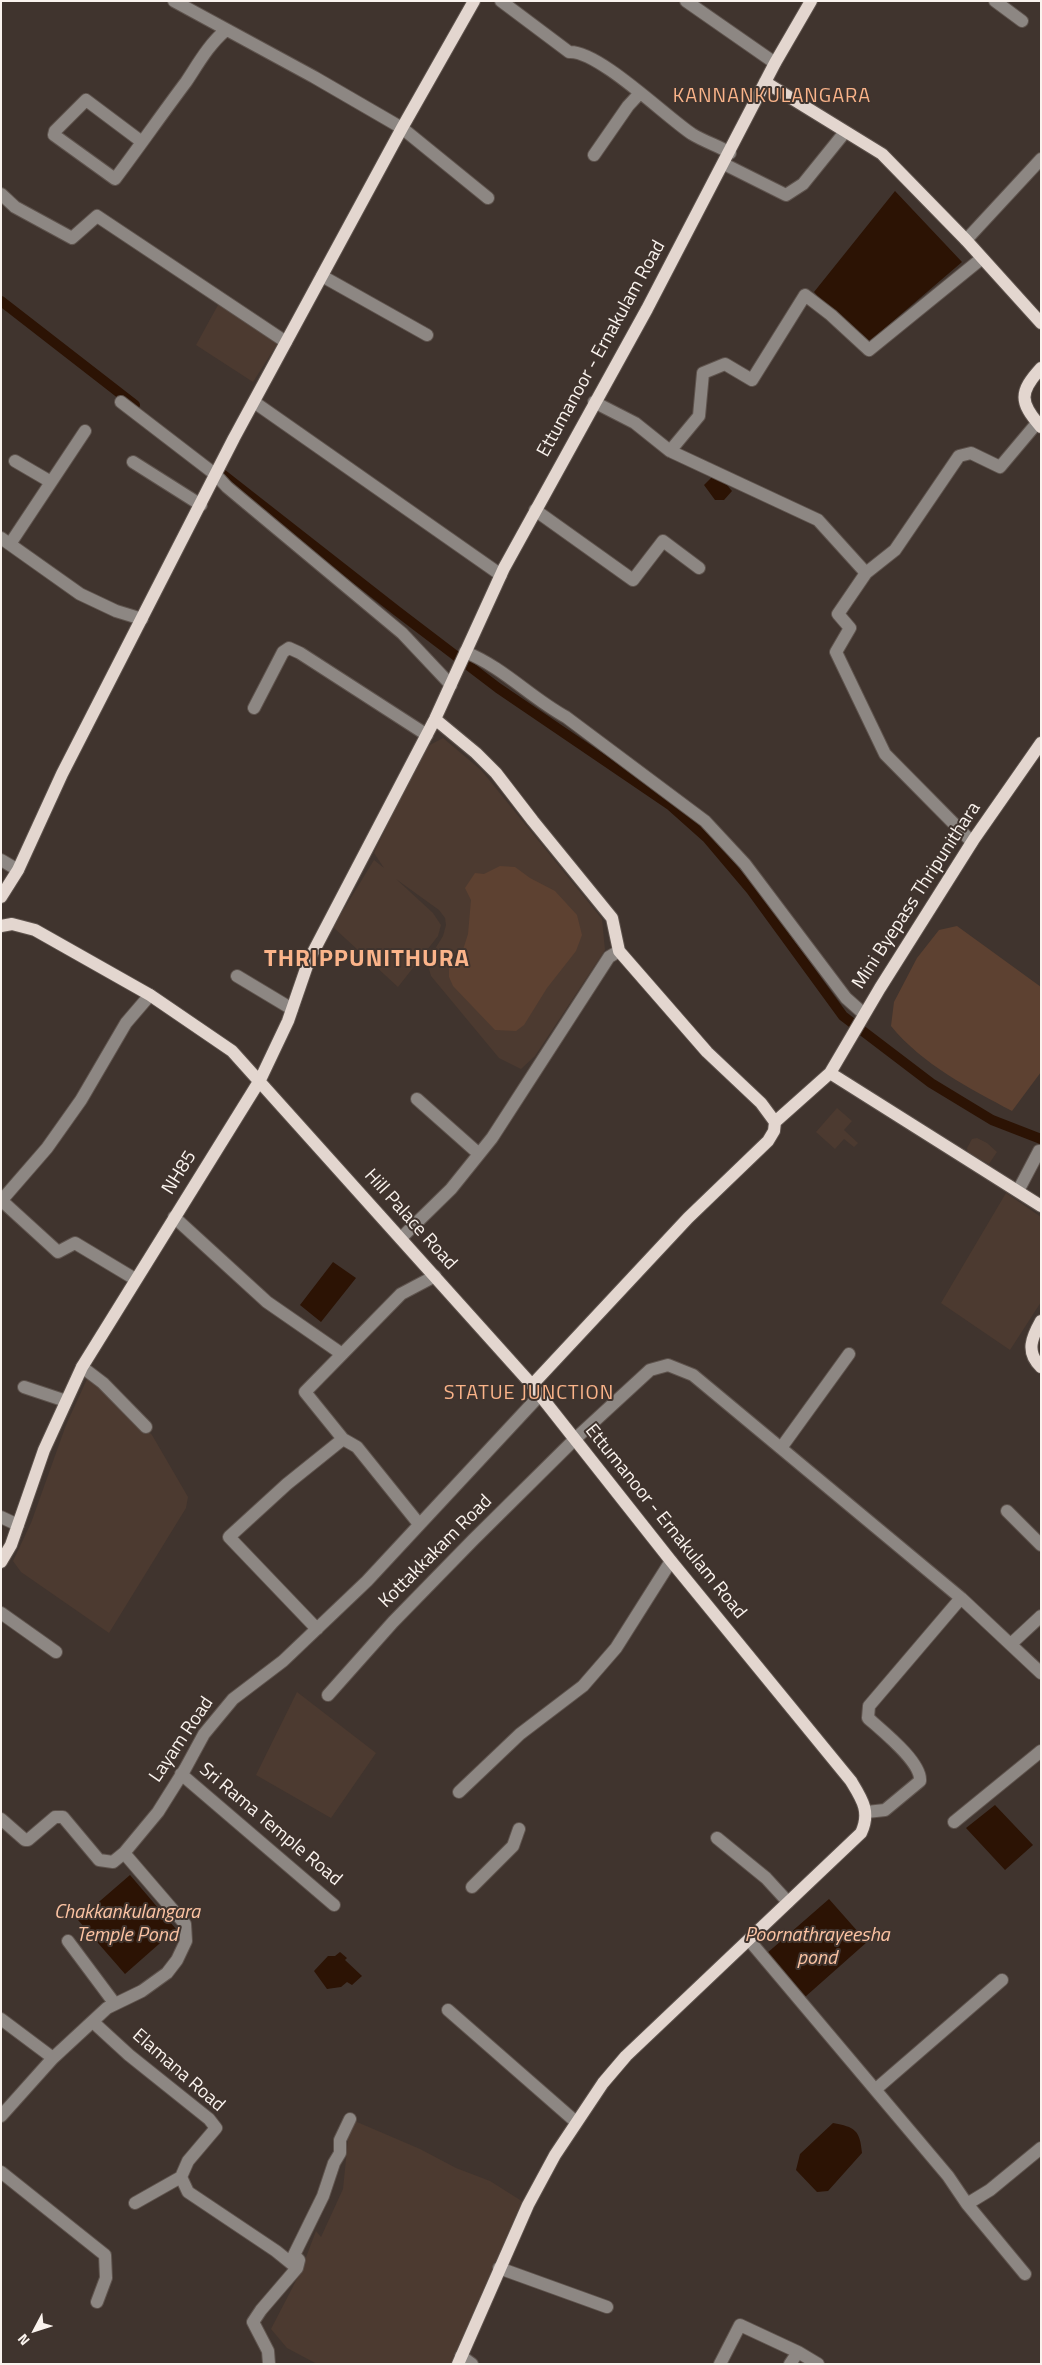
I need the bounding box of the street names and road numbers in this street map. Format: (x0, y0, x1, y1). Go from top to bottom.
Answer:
street label: Ettumanoor - Ernakulam Road (533, 237, 671, 461)
street label: Mini Byepass Thripunithara (848, 798, 986, 994)
street label: NH85 (158, 1147, 202, 1199)
street label: Hill Palace Road (359, 1165, 461, 1275)
street label: Ettumanoor - Ernakulam Road (579, 1420, 751, 1624)
street label: Kottakkakam Road (375, 1491, 497, 1613)
street label: Layam Road (145, 1693, 219, 1787)
street label: Sri Rama Temple Road (194, 1759, 346, 1891)
street label: Elamana Road (127, 2025, 229, 2117)

